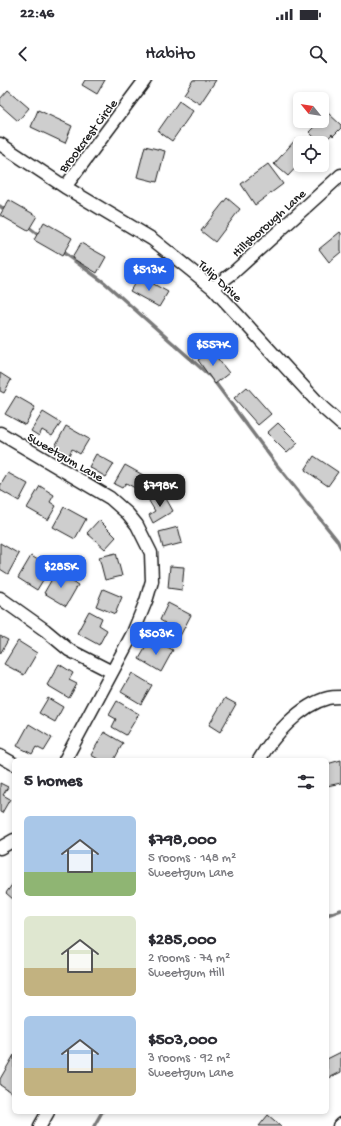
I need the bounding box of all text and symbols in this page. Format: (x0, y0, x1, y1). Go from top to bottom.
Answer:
text: 22:46 (20, 5, 54, 23)
icon: back (12, 43, 34, 65)
icon: search (307, 43, 329, 65)
text: Habito (145, 44, 196, 65)
north arrow (293, 92, 329, 128)
map controls (293, 92, 329, 172)
street label: Brookcrest Circle (56, 97, 122, 177)
button: locate (293, 136, 329, 172)
street label: Hillsborough Lane (230, 187, 310, 261)
street label: Tulip Drive (193, 257, 245, 306)
pin: $513K (121, 258, 177, 292)
text: $513K (133, 263, 165, 278)
pin: $557K (185, 333, 241, 367)
text: $557K (196, 338, 230, 353)
street label: Sweetgum Lane (24, 430, 106, 486)
pin: $798K (132, 474, 188, 508)
text: $798K (143, 479, 177, 494)
pin: $285K (33, 555, 89, 589)
text: $285K (44, 560, 78, 575)
pin: $503K (128, 622, 184, 656)
text: $503K (139, 627, 173, 642)
icon: filters (295, 771, 317, 793)
text: 5 homes (24, 772, 82, 792)
text: $798,000 (148, 831, 217, 851)
icon: home (56, 832, 104, 880)
text: 5 rooms · 148 m² (148, 851, 236, 866)
text: Sweetgum Lane (148, 866, 234, 881)
text: $285,000 (148, 931, 217, 951)
icon: home (56, 932, 104, 980)
text: 2 rooms · 74 m² (148, 951, 230, 966)
text: Sweetgum Hill (148, 966, 225, 981)
text: $503,000 (148, 1031, 217, 1051)
icon: home (56, 1032, 104, 1080)
text: 3 rooms · 92 m² (148, 1051, 231, 1066)
text: Sweetgum Lane (148, 1066, 234, 1081)

